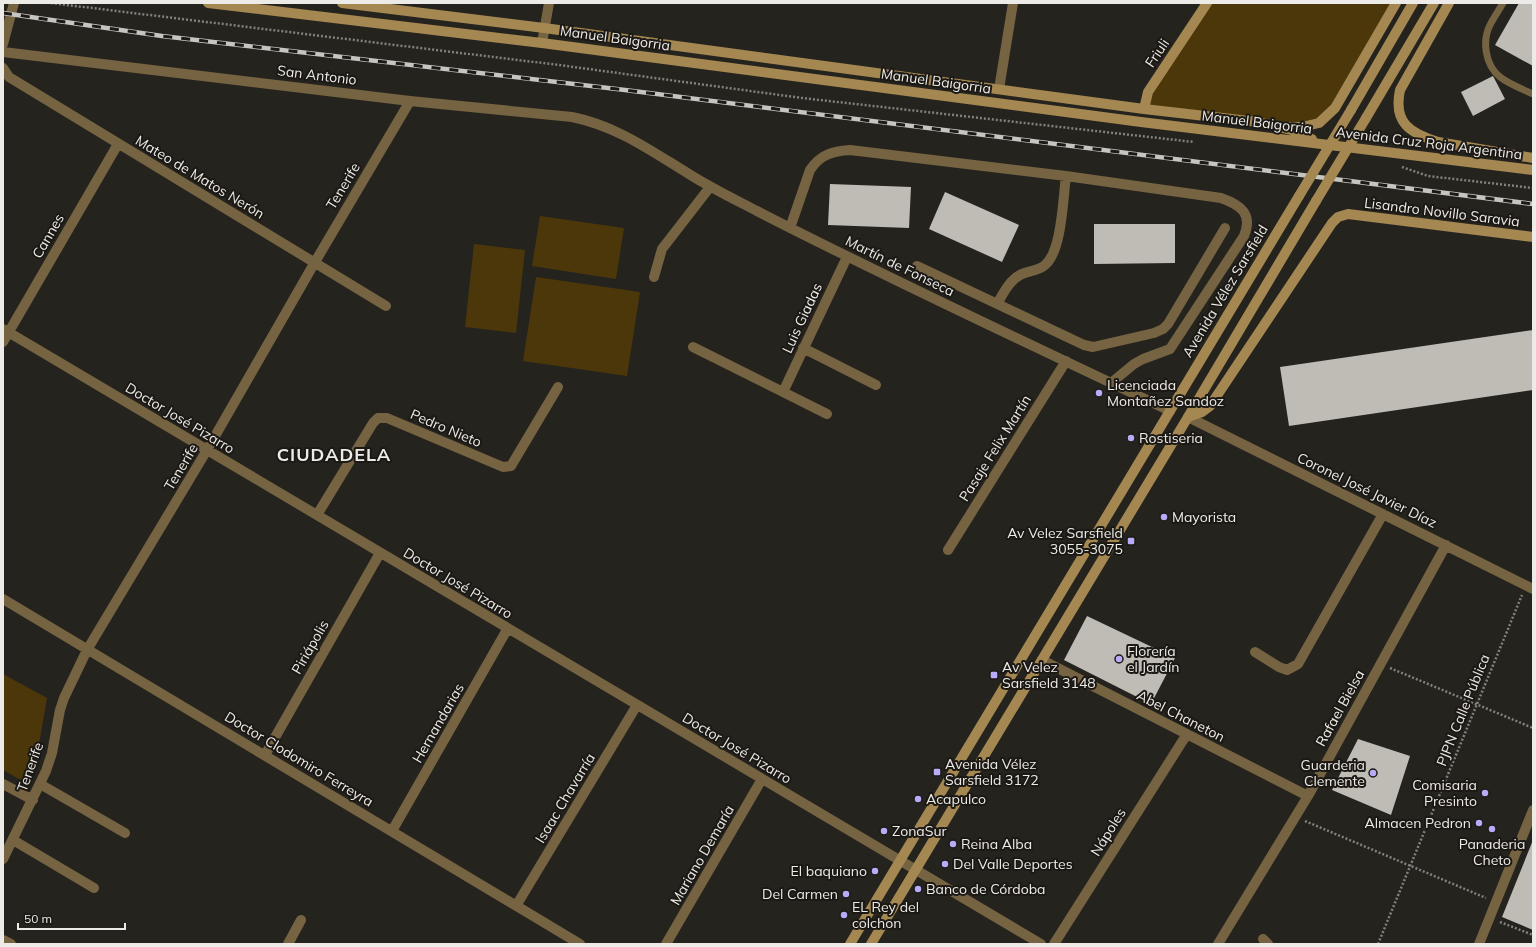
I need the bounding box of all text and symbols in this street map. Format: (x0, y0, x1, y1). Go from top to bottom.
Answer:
street label: Manuel Baigorria (559, 21, 671, 55)
street label: Friuli (1141, 35, 1173, 71)
street label: San Antonio (276, 61, 358, 89)
street label: Manuel Baigorria (880, 64, 992, 98)
street label: Manuel Baigorria (1201, 106, 1313, 138)
street label: Avenida Cruz Roja Argentina (1335, 123, 1523, 163)
street label: Mateo de Matos Nerón (132, 131, 268, 223)
street label: Tenerife (322, 159, 364, 213)
street label: Lisandro Novillo Saravia (1363, 194, 1521, 230)
street label: Cannes (28, 210, 68, 262)
street label: Avenida Vélez Sarsfield (1178, 221, 1272, 361)
street label: Martín de Fonseca (842, 232, 958, 300)
street label: Luis Giadas (778, 280, 826, 356)
place label: Licenciada Montañez Sandoz (1107, 376, 1224, 410)
street label: Doctor José Pizarro (122, 378, 238, 458)
marker: Licenciada Montañez Sandoz (1094, 388, 1104, 398)
street label: Pasaje Felix Martín (955, 391, 1035, 505)
street label: Pedro Nieto (408, 405, 484, 451)
place label: Rostiseria (1139, 429, 1203, 447)
marker: Rostiseria (1126, 433, 1136, 443)
street label: Tenerife (160, 440, 202, 494)
district label: CIUDADELA (277, 443, 391, 466)
street label: Coronel José Javier Díaz (1294, 448, 1440, 532)
place label: Mayorista (1172, 508, 1236, 526)
marker: Mayorista (1159, 512, 1169, 522)
place label: Av Velez Sarsfield 3055-3075 (1007, 524, 1123, 558)
marker: Av Velez Sarsfield 3055-3075 (1126, 536, 1136, 546)
street label: Doctor José Pizarro (400, 543, 516, 623)
street label: Piriápolis (287, 617, 333, 677)
place label: Florería el Jardín (1127, 642, 1180, 676)
street label: PJPN Calle Pública (1432, 651, 1494, 769)
marker: Florería el Jardín (1114, 654, 1124, 664)
place label: Av Velez Sarsfield 3148 (1002, 658, 1096, 692)
street label: Rafael Bielsa (1312, 667, 1368, 749)
marker: Av Velez Sarsfield 3148 (989, 670, 999, 680)
street label: Hernandarias (408, 680, 468, 766)
street label: Abel Chaneton (1134, 686, 1228, 746)
street label: Doctor Clodomiro Ferreyra (221, 707, 377, 811)
street label: Doctor José Pizarro (679, 708, 795, 788)
street label: Tenerife (13, 740, 47, 794)
street label: Isaac Chavarría (531, 750, 599, 846)
place label: Avenida Vélez Sarsfield 3172 (945, 755, 1039, 789)
place label: Guarderia Clemente (1300, 756, 1365, 790)
marker: Avenida Vélez Sarsfield 3172 (932, 767, 942, 777)
marker: Guarderia Clemente (1368, 768, 1378, 778)
place label: Comisaria Presinto (1412, 776, 1477, 810)
marker: Comisaria Presinto (1480, 788, 1490, 798)
place label: Acapulco (926, 790, 986, 808)
marker: Acapulco (913, 794, 923, 804)
street label: Mariano Demaría (666, 802, 738, 908)
street label: Nápoles (1086, 805, 1130, 859)
place label: Almacen Pedron (1364, 814, 1471, 832)
marker: Almacen Pedron (1474, 818, 1484, 828)
place label: ZonaSur (892, 822, 948, 840)
marker: Panaderia Cheto (1487, 824, 1497, 834)
marker: ZonaSur (879, 826, 889, 836)
place label: Reina Alba (961, 835, 1032, 853)
place label: Panaderia Cheto (1459, 835, 1525, 869)
marker: Reina Alba (948, 839, 958, 849)
place label: Del Valle Deportes (953, 855, 1073, 873)
marker: Del Valle Deportes (940, 859, 950, 869)
place label: El baquiano (791, 862, 867, 880)
marker: El baquiano (870, 866, 880, 876)
place label: Banco de Córdoba (926, 880, 1046, 898)
marker: Banco de Córdoba (913, 884, 923, 894)
place label: Del Carmen (762, 885, 838, 903)
marker: Del Carmen (841, 889, 851, 899)
place label: EL Rey del colchon (852, 898, 919, 932)
scale bar (18, 905, 125, 931)
marker: EL Rey del colchon (839, 910, 849, 920)
text: 50 m (24, 911, 52, 926)

